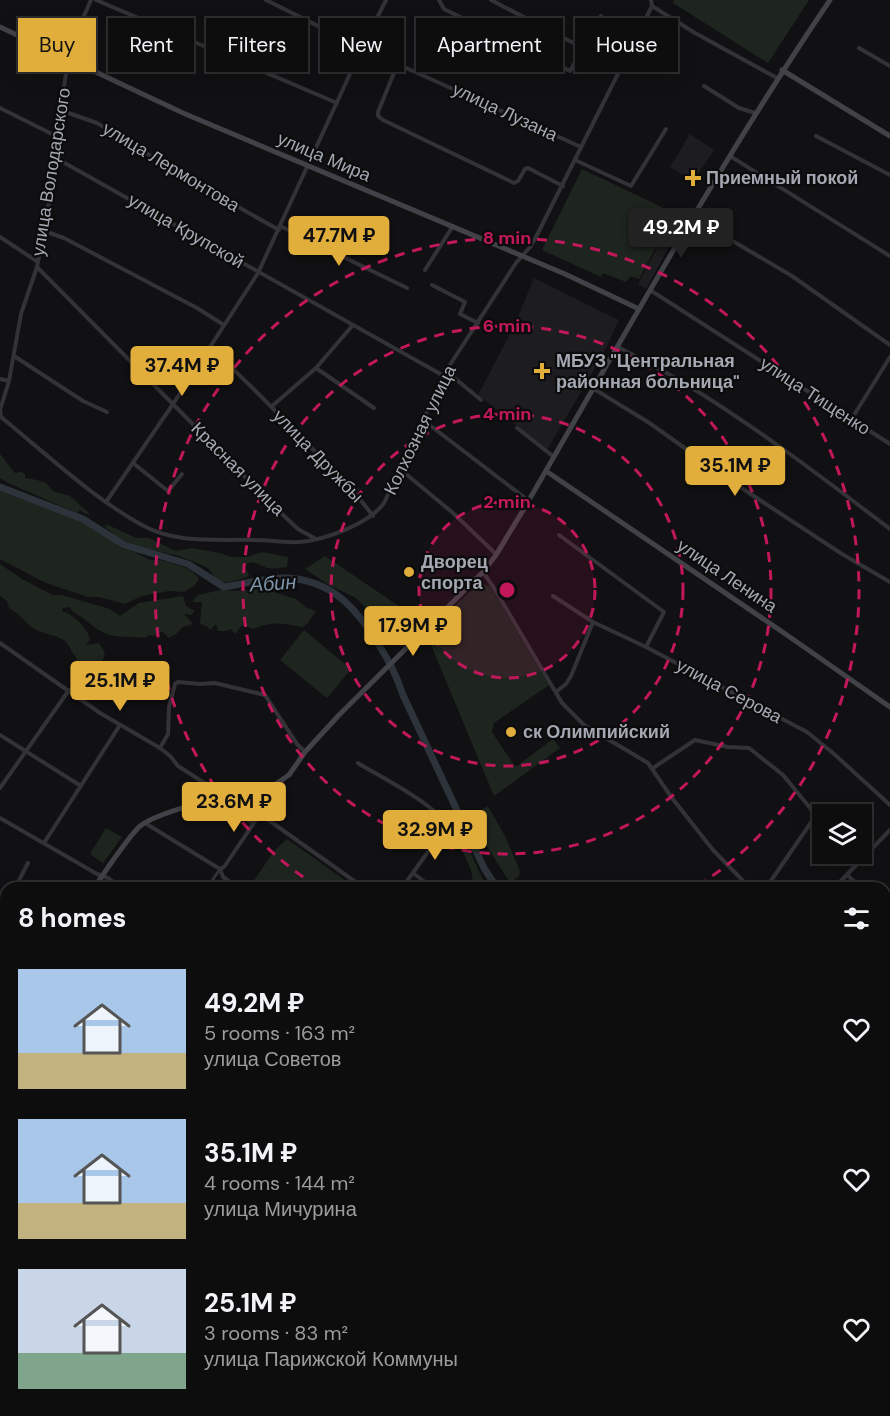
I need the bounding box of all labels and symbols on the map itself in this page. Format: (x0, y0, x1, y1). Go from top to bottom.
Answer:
street label: улица Лузана (448, 77, 562, 147)
street label: улица Володарского (26, 86, 76, 258)
street label: улица Лермонтова (98, 117, 245, 218)
street label: улица Мира (274, 127, 375, 188)
place label: Приемный покой (706, 166, 858, 190)
marker: Приемный покой (684, 169, 702, 187)
street label: улица Крупской (124, 188, 248, 274)
pin: 49.2M ₽ (626, 208, 736, 259)
pin: 47.7M ₽ (284, 216, 394, 267)
text: 8 min (483, 226, 531, 250)
text: 6 min (483, 314, 531, 338)
pin: 37.4M ₽ (127, 346, 237, 397)
place label: МБУЗ "Центральная районная больница" (556, 349, 740, 394)
street label: улица Тищенко (755, 351, 875, 441)
street label: Колхозная улица (378, 360, 462, 499)
marker: МБУЗ "Центральная районная больница" (533, 362, 551, 380)
text: 4 min (483, 402, 531, 426)
street label: улица Дружбы (267, 404, 369, 508)
street label: Красная улица (186, 417, 291, 522)
pin: 35.1M ₽ (680, 446, 790, 497)
text: 2 min (483, 490, 531, 514)
street label: улица Ленина (672, 534, 783, 619)
place label: Дворец спорта (421, 550, 488, 595)
marker: Дворец спорта (402, 565, 416, 579)
water label: Абин (248, 568, 297, 598)
centre of rings (497, 580, 517, 600)
pin: 17.9M ₽ (358, 606, 468, 657)
street label: улица Серова (672, 653, 787, 729)
pin: 25.1M ₽ (65, 661, 175, 712)
place label: ск Олимпийский (523, 720, 670, 744)
marker: ск Олимпийский (504, 725, 518, 739)
pin: 23.6M ₽ (179, 782, 289, 833)
pin: 32.9M ₽ (380, 810, 490, 861)

